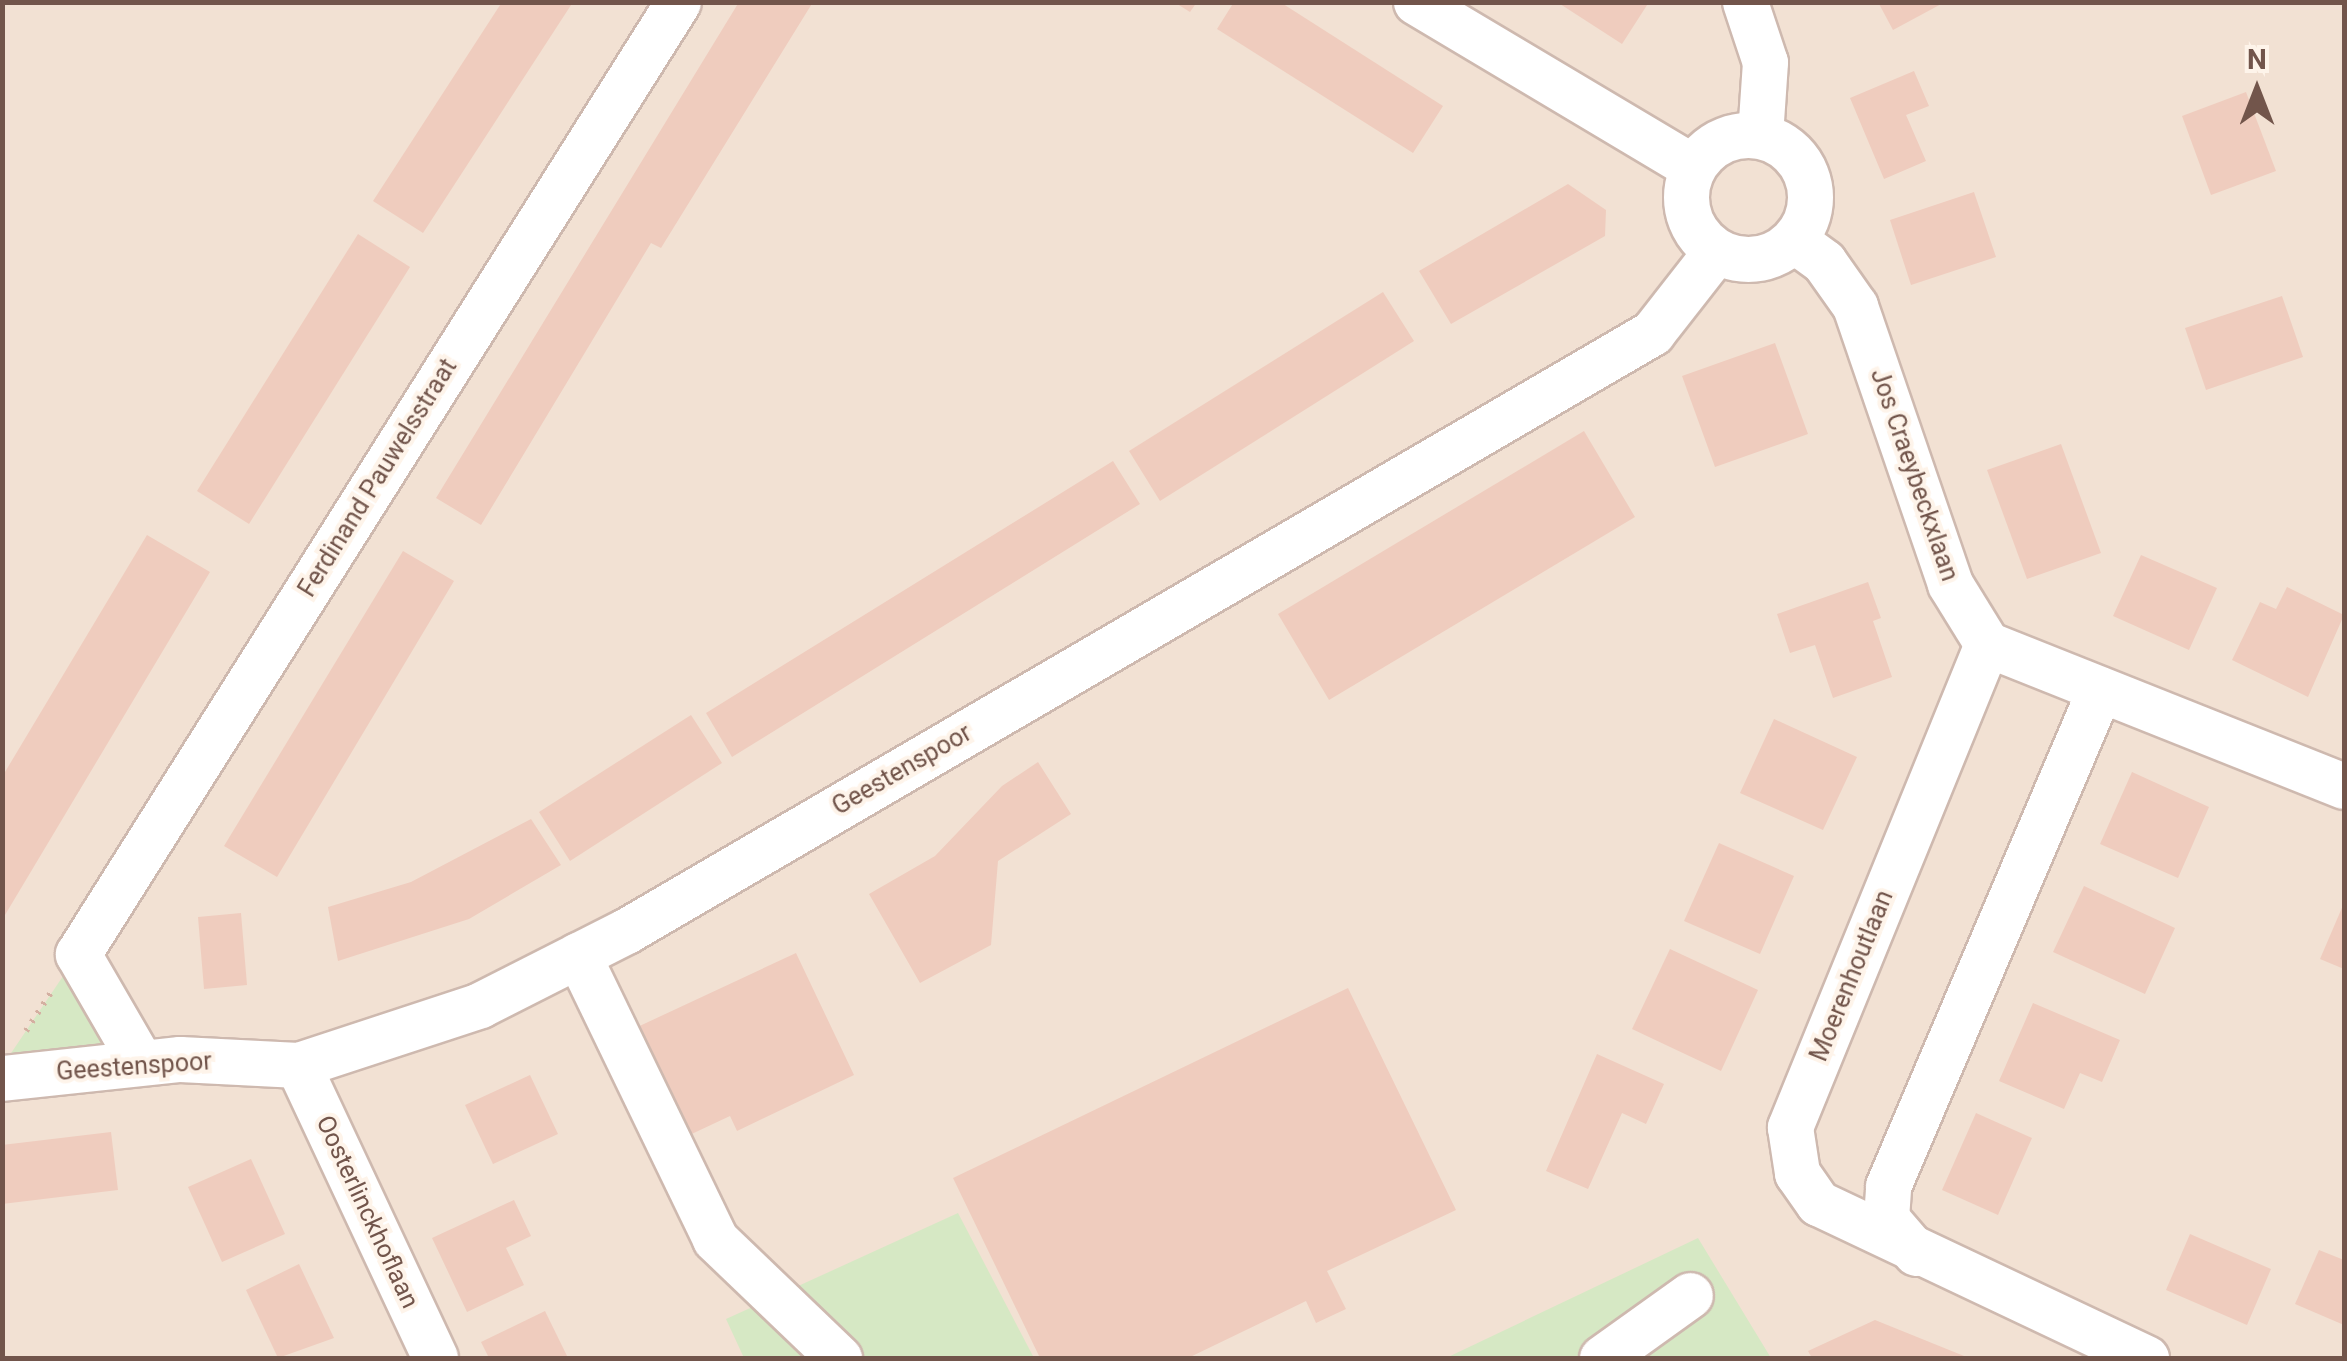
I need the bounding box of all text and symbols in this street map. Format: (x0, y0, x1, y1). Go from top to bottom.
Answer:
north arrow (2207, 40, 2307, 140)
text: N (2247, 43, 2267, 76)
street label: Ferdinand Pauwelsstraat (292, 353, 464, 603)
street label: Jos Craeybeckxlaan (1864, 365, 1964, 585)
street label: Geestenspoor (827, 718, 977, 822)
street label: Moerenhoutlaan (1804, 886, 1900, 1066)
street label: Geestenspoor (55, 1047, 213, 1087)
street label: Oosterlinckhoflaan (309, 1111, 425, 1313)

